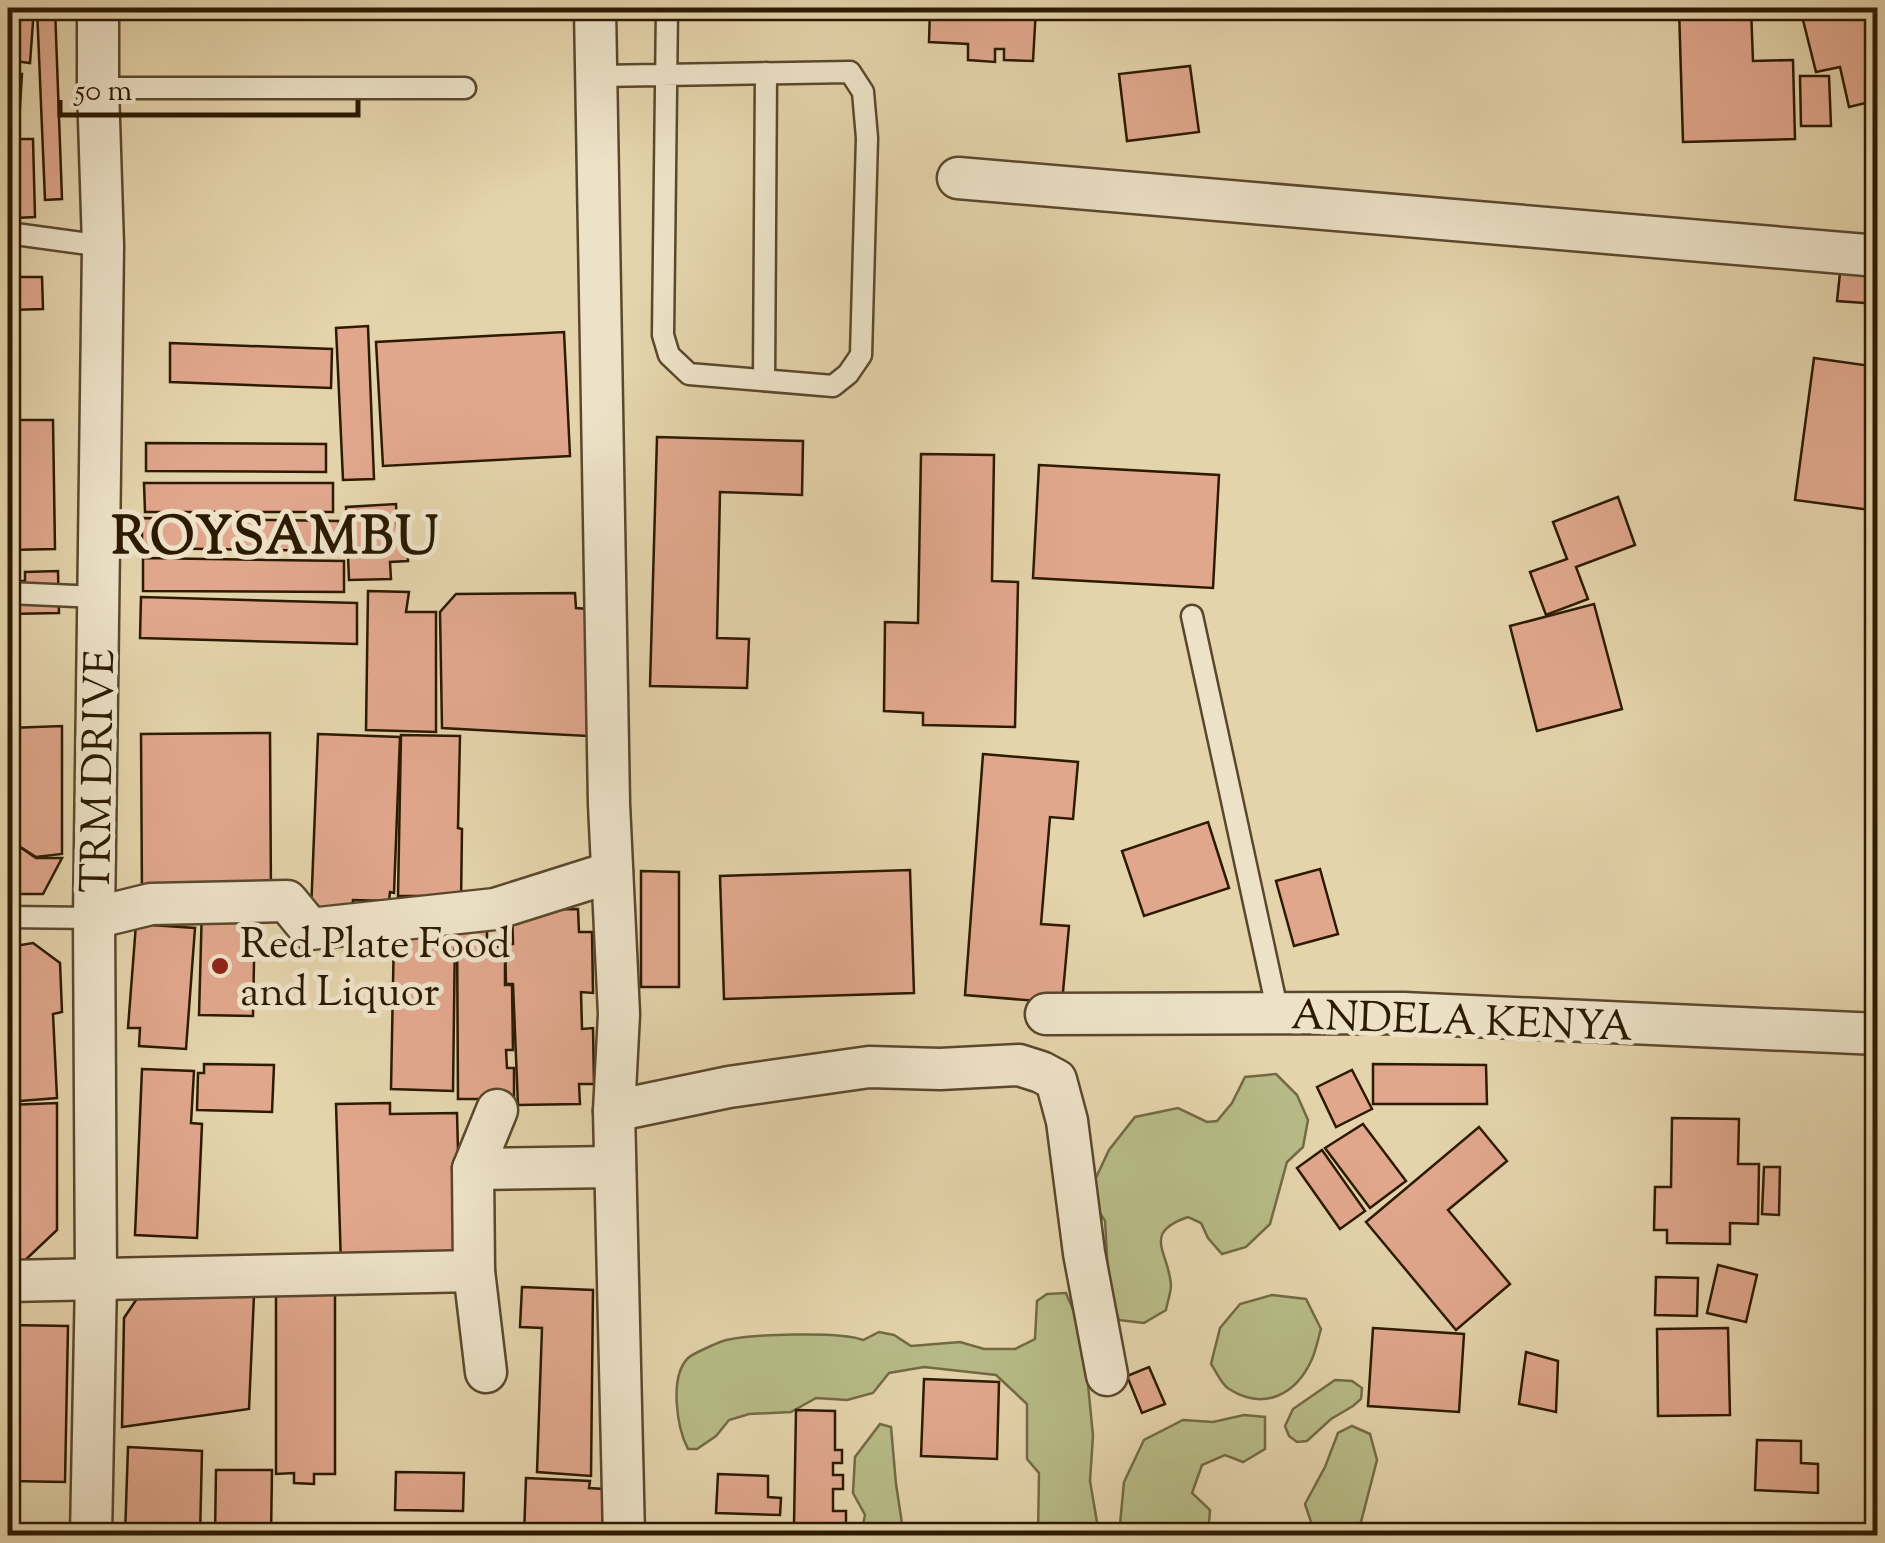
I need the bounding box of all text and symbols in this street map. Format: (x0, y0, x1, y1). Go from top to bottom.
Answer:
scale bar (60, 55, 358, 117)
text: 50 m (73, 71, 133, 114)
district label: ROYSAMBU (112, 503, 440, 578)
street label: TRM DRIVE (69, 649, 133, 893)
place label: Red Plate Food and Liquor (240, 917, 511, 1025)
marker: Red Plate Food and Liquor (209, 955, 231, 977)
street label: ANDELA KENYA (1290, 988, 1634, 1060)

